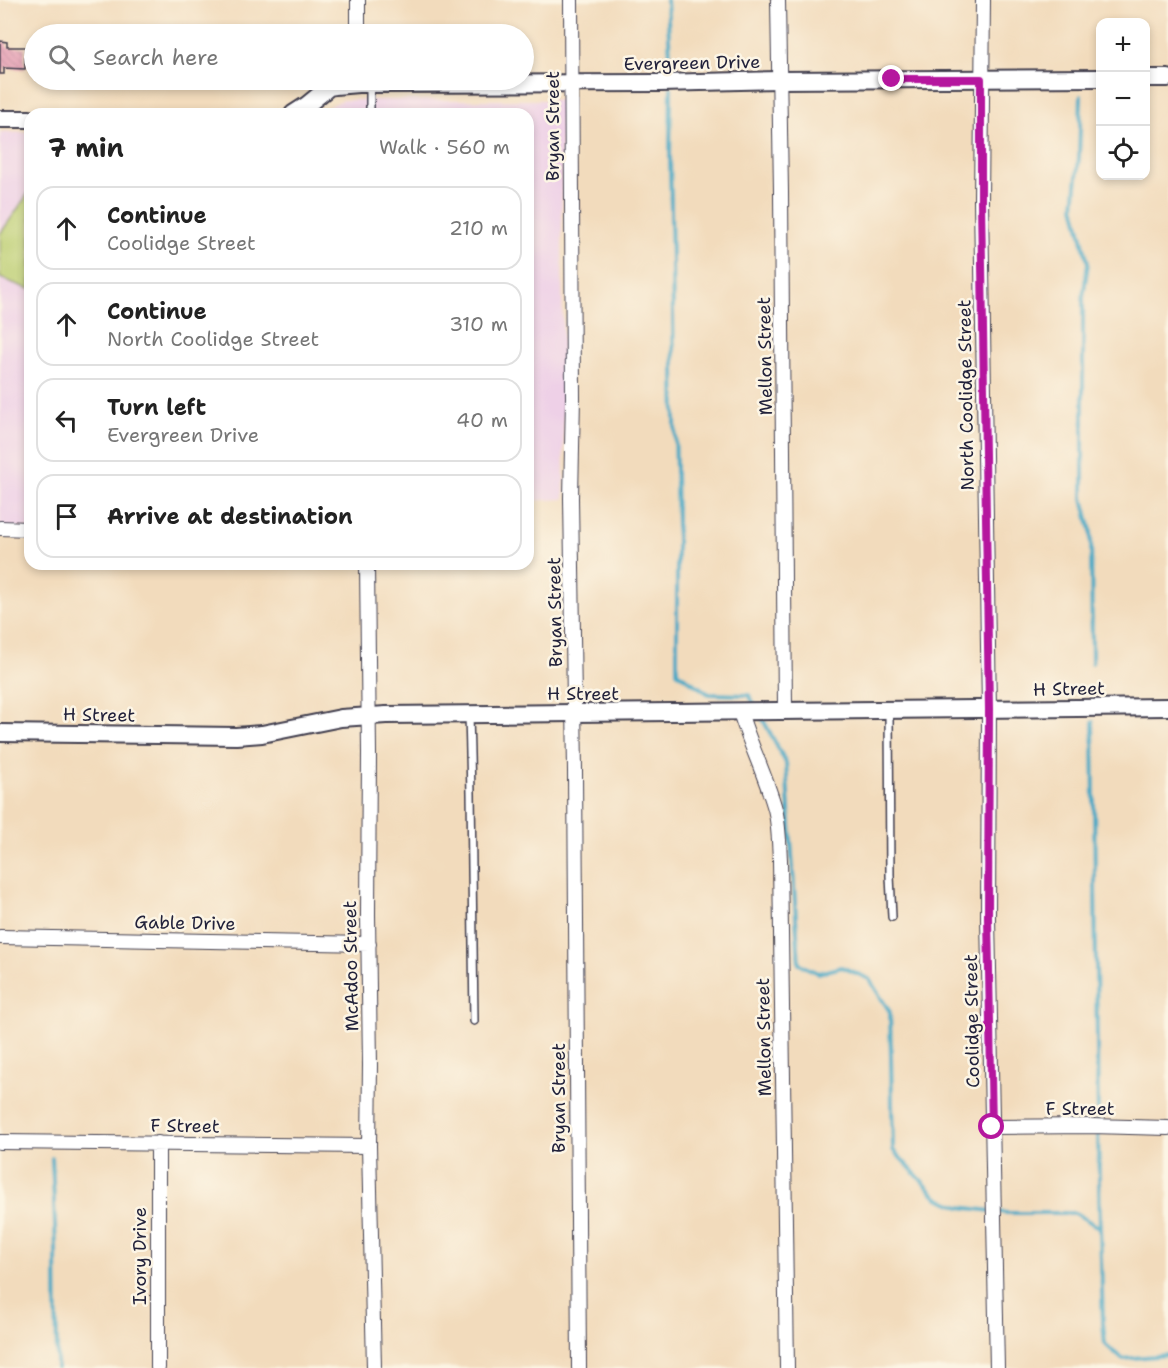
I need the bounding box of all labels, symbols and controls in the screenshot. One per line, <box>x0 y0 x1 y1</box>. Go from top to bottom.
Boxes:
map controls <box>1096 18 1150 180</box>
button: + <box>1096 18 1150 72</box>
search box <box>24 24 534 90</box>
icon: search <box>45 41 78 74</box>
text: Search here <box>93 43 219 72</box>
street label: Evergreen Drive <box>623 50 761 76</box>
route end <box>878 65 904 91</box>
street label: Bryan Street <box>541 71 565 181</box>
button: − <box>1096 72 1150 126</box>
button: locate <box>1096 126 1150 180</box>
text: 7 min <box>48 130 124 165</box>
text: Walk · 560 m <box>379 134 510 160</box>
text: Continue <box>107 201 207 230</box>
icon: ahead <box>50 212 83 245</box>
text: 210 m <box>449 215 508 241</box>
text: Coolidge Street <box>107 230 256 256</box>
street label: Mellon Street <box>752 296 778 416</box>
text: Continue <box>107 297 207 326</box>
street label: North Coolidge Street <box>952 299 980 491</box>
icon: ahead <box>50 308 83 341</box>
text: 310 m <box>449 311 508 337</box>
text: North Coolidge Street <box>107 326 319 352</box>
text: Turn left <box>107 393 206 422</box>
icon: left <box>50 404 83 437</box>
text: 40 m <box>456 407 508 433</box>
text: Evergreen Drive <box>107 422 259 448</box>
icon: arrive <box>50 500 83 533</box>
text: Arrive at destination <box>107 502 353 531</box>
street label: Bryan Street <box>542 557 568 667</box>
street label: H Street <box>1033 676 1105 702</box>
street label: H Street <box>547 682 619 706</box>
street label: H Street <box>63 702 135 728</box>
street label: McAdoo Street <box>338 900 364 1032</box>
street label: Gable Drive <box>134 910 236 936</box>
street label: Coolidge Street <box>959 954 985 1088</box>
street label: Mellon Street <box>751 977 777 1097</box>
street label: Bryan Street <box>547 1043 571 1153</box>
street label: F Street <box>1045 1097 1115 1121</box>
street label: F Street <box>150 1113 220 1139</box>
route start <box>978 1113 1004 1139</box>
street label: Ivory Drive <box>128 1207 152 1305</box>

